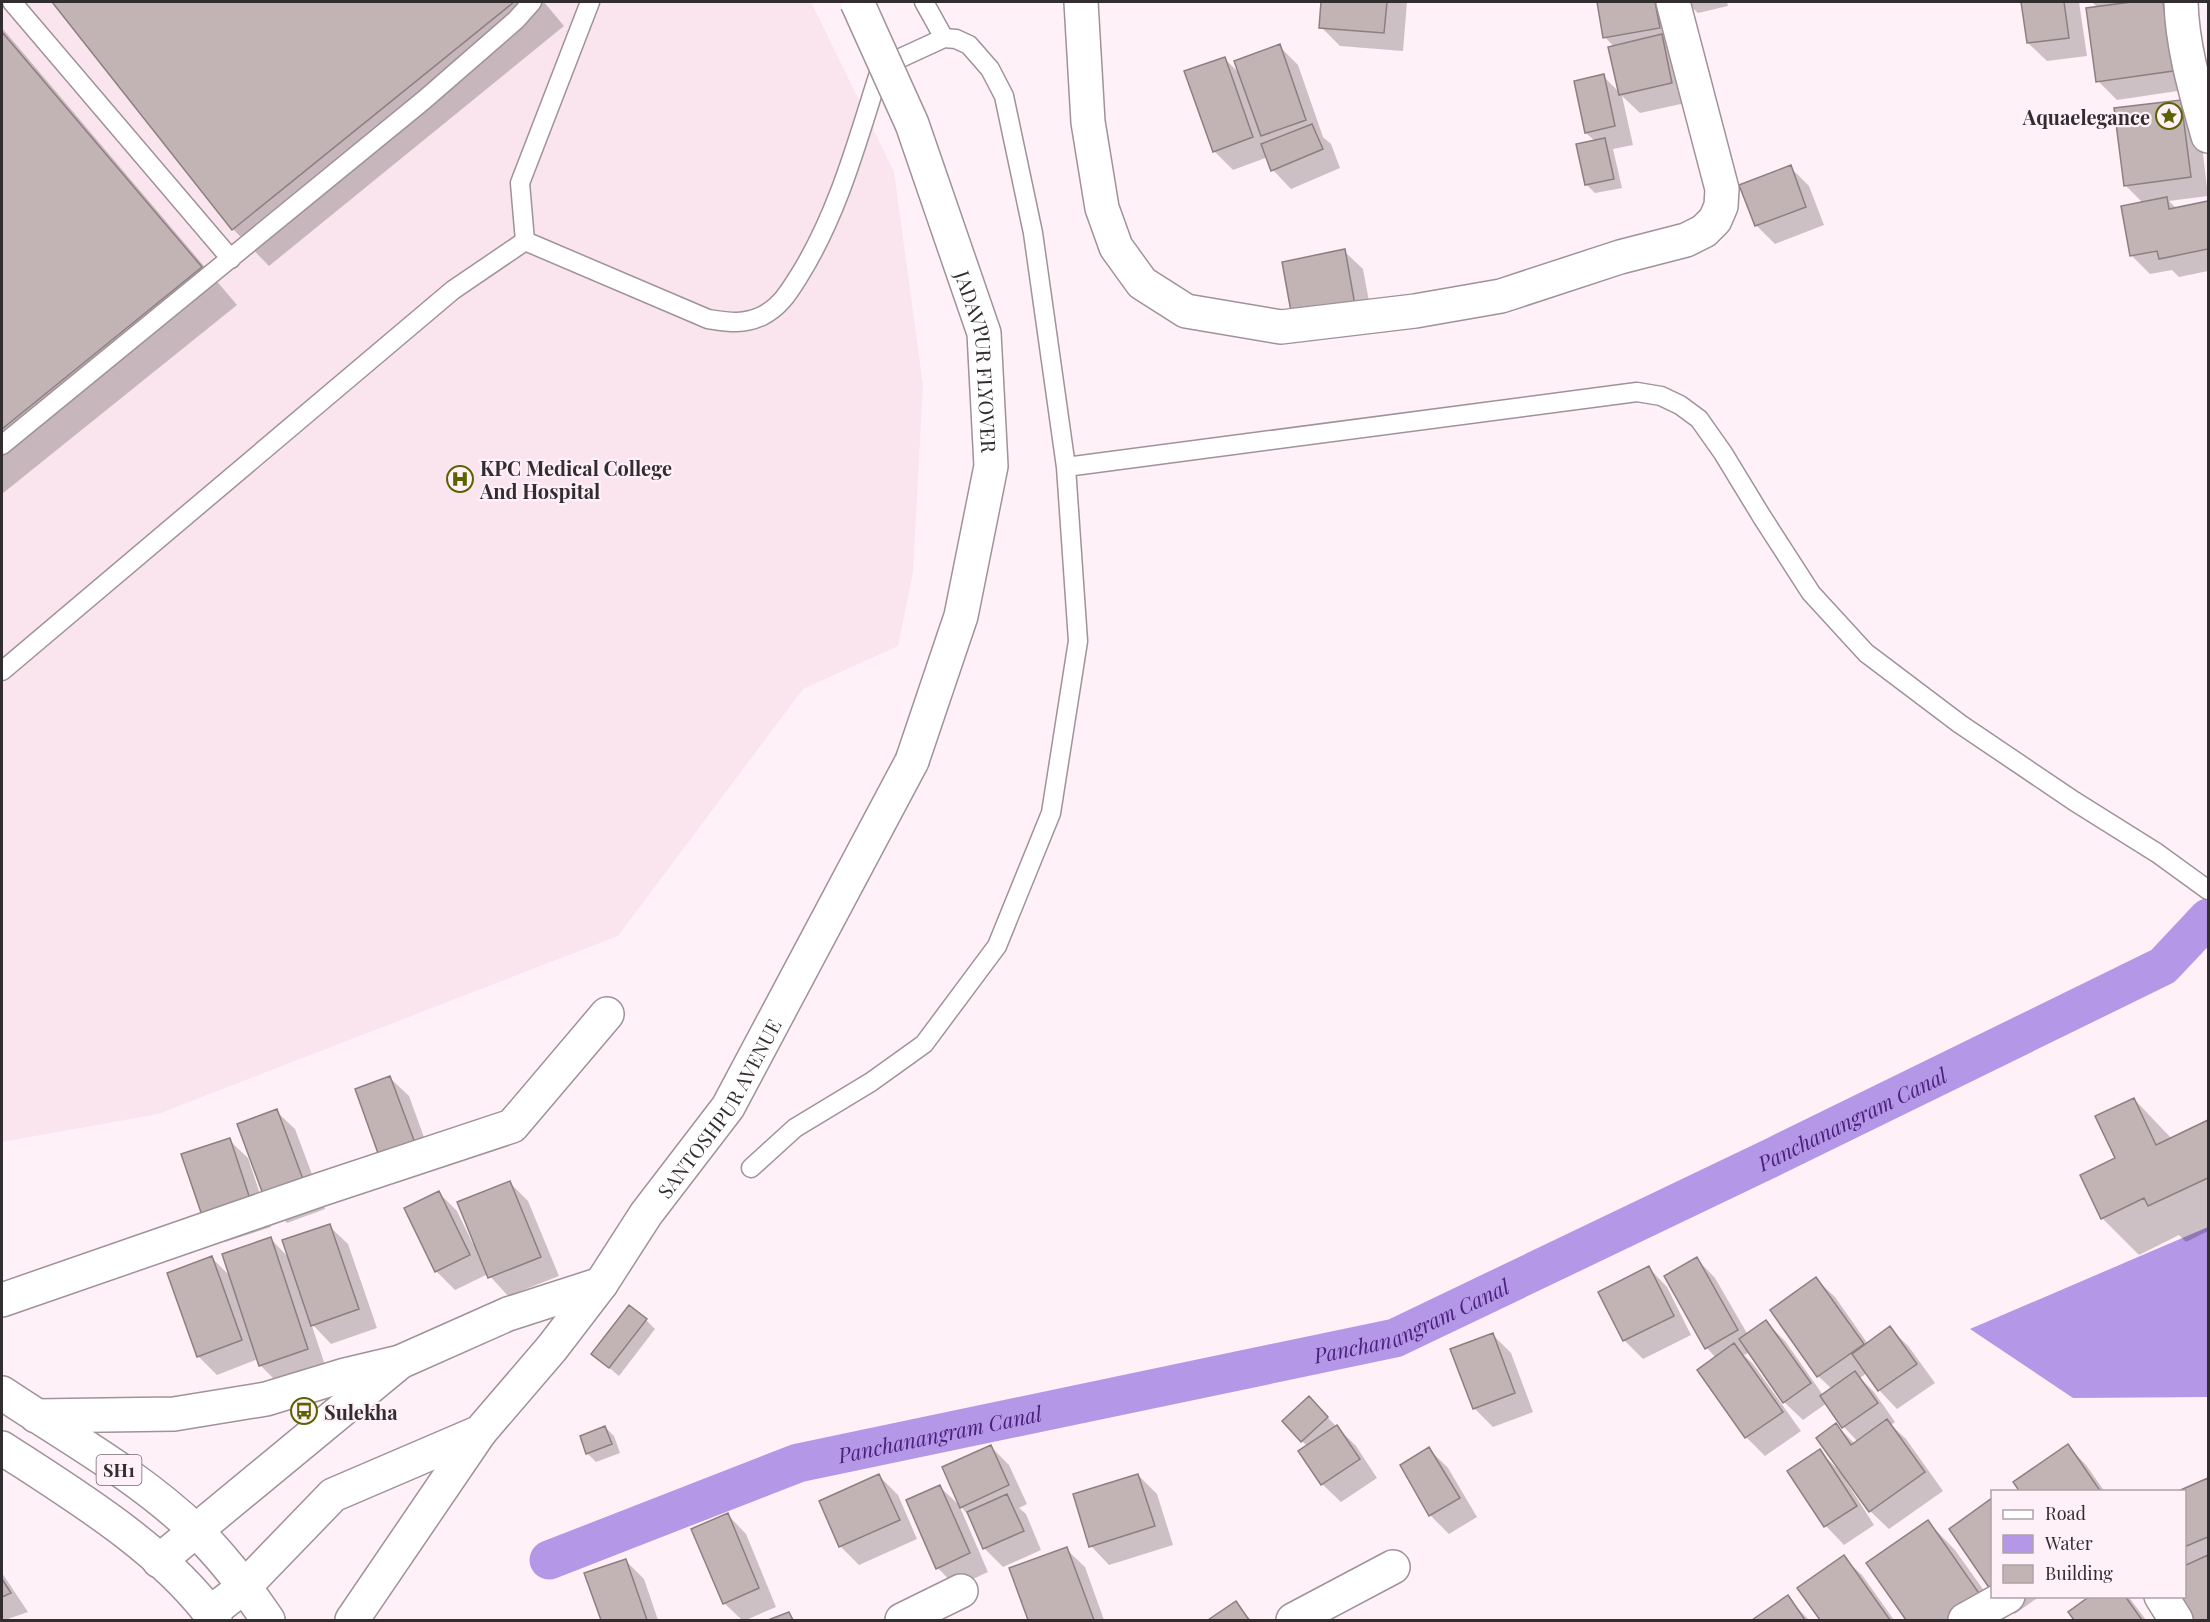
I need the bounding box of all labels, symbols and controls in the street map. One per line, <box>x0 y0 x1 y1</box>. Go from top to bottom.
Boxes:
place icon: Aquaelegance <box>2154 101 2184 131</box>
place label: Aquaelegance <box>2022 103 2150 130</box>
street label: JADAVPUR FLYOVER <box>950 266 1004 454</box>
place label: KPC Medical College And Hospital <box>479 454 672 504</box>
hospital icon: KPC Medical College And Hospital <box>445 464 475 494</box>
street label: SANTOSHPUR AVENUE <box>650 1014 786 1203</box>
water label: Panchanangram Canal <box>1752 1060 1952 1177</box>
water label: Panchanangram Canal <box>1310 1271 1514 1369</box>
bus stop icon: Sulekha <box>289 1396 319 1426</box>
place label: Sulekha <box>324 1398 398 1425</box>
water label: Panchanangram Canal <box>834 1398 1045 1468</box>
road number: SH1 <box>96 1455 142 1485</box>
legend <box>1991 1490 2186 1598</box>
text: Road <box>2045 1501 2086 1525</box>
text: Water <box>2044 1531 2093 1555</box>
text: Building <box>2045 1561 2113 1585</box>

